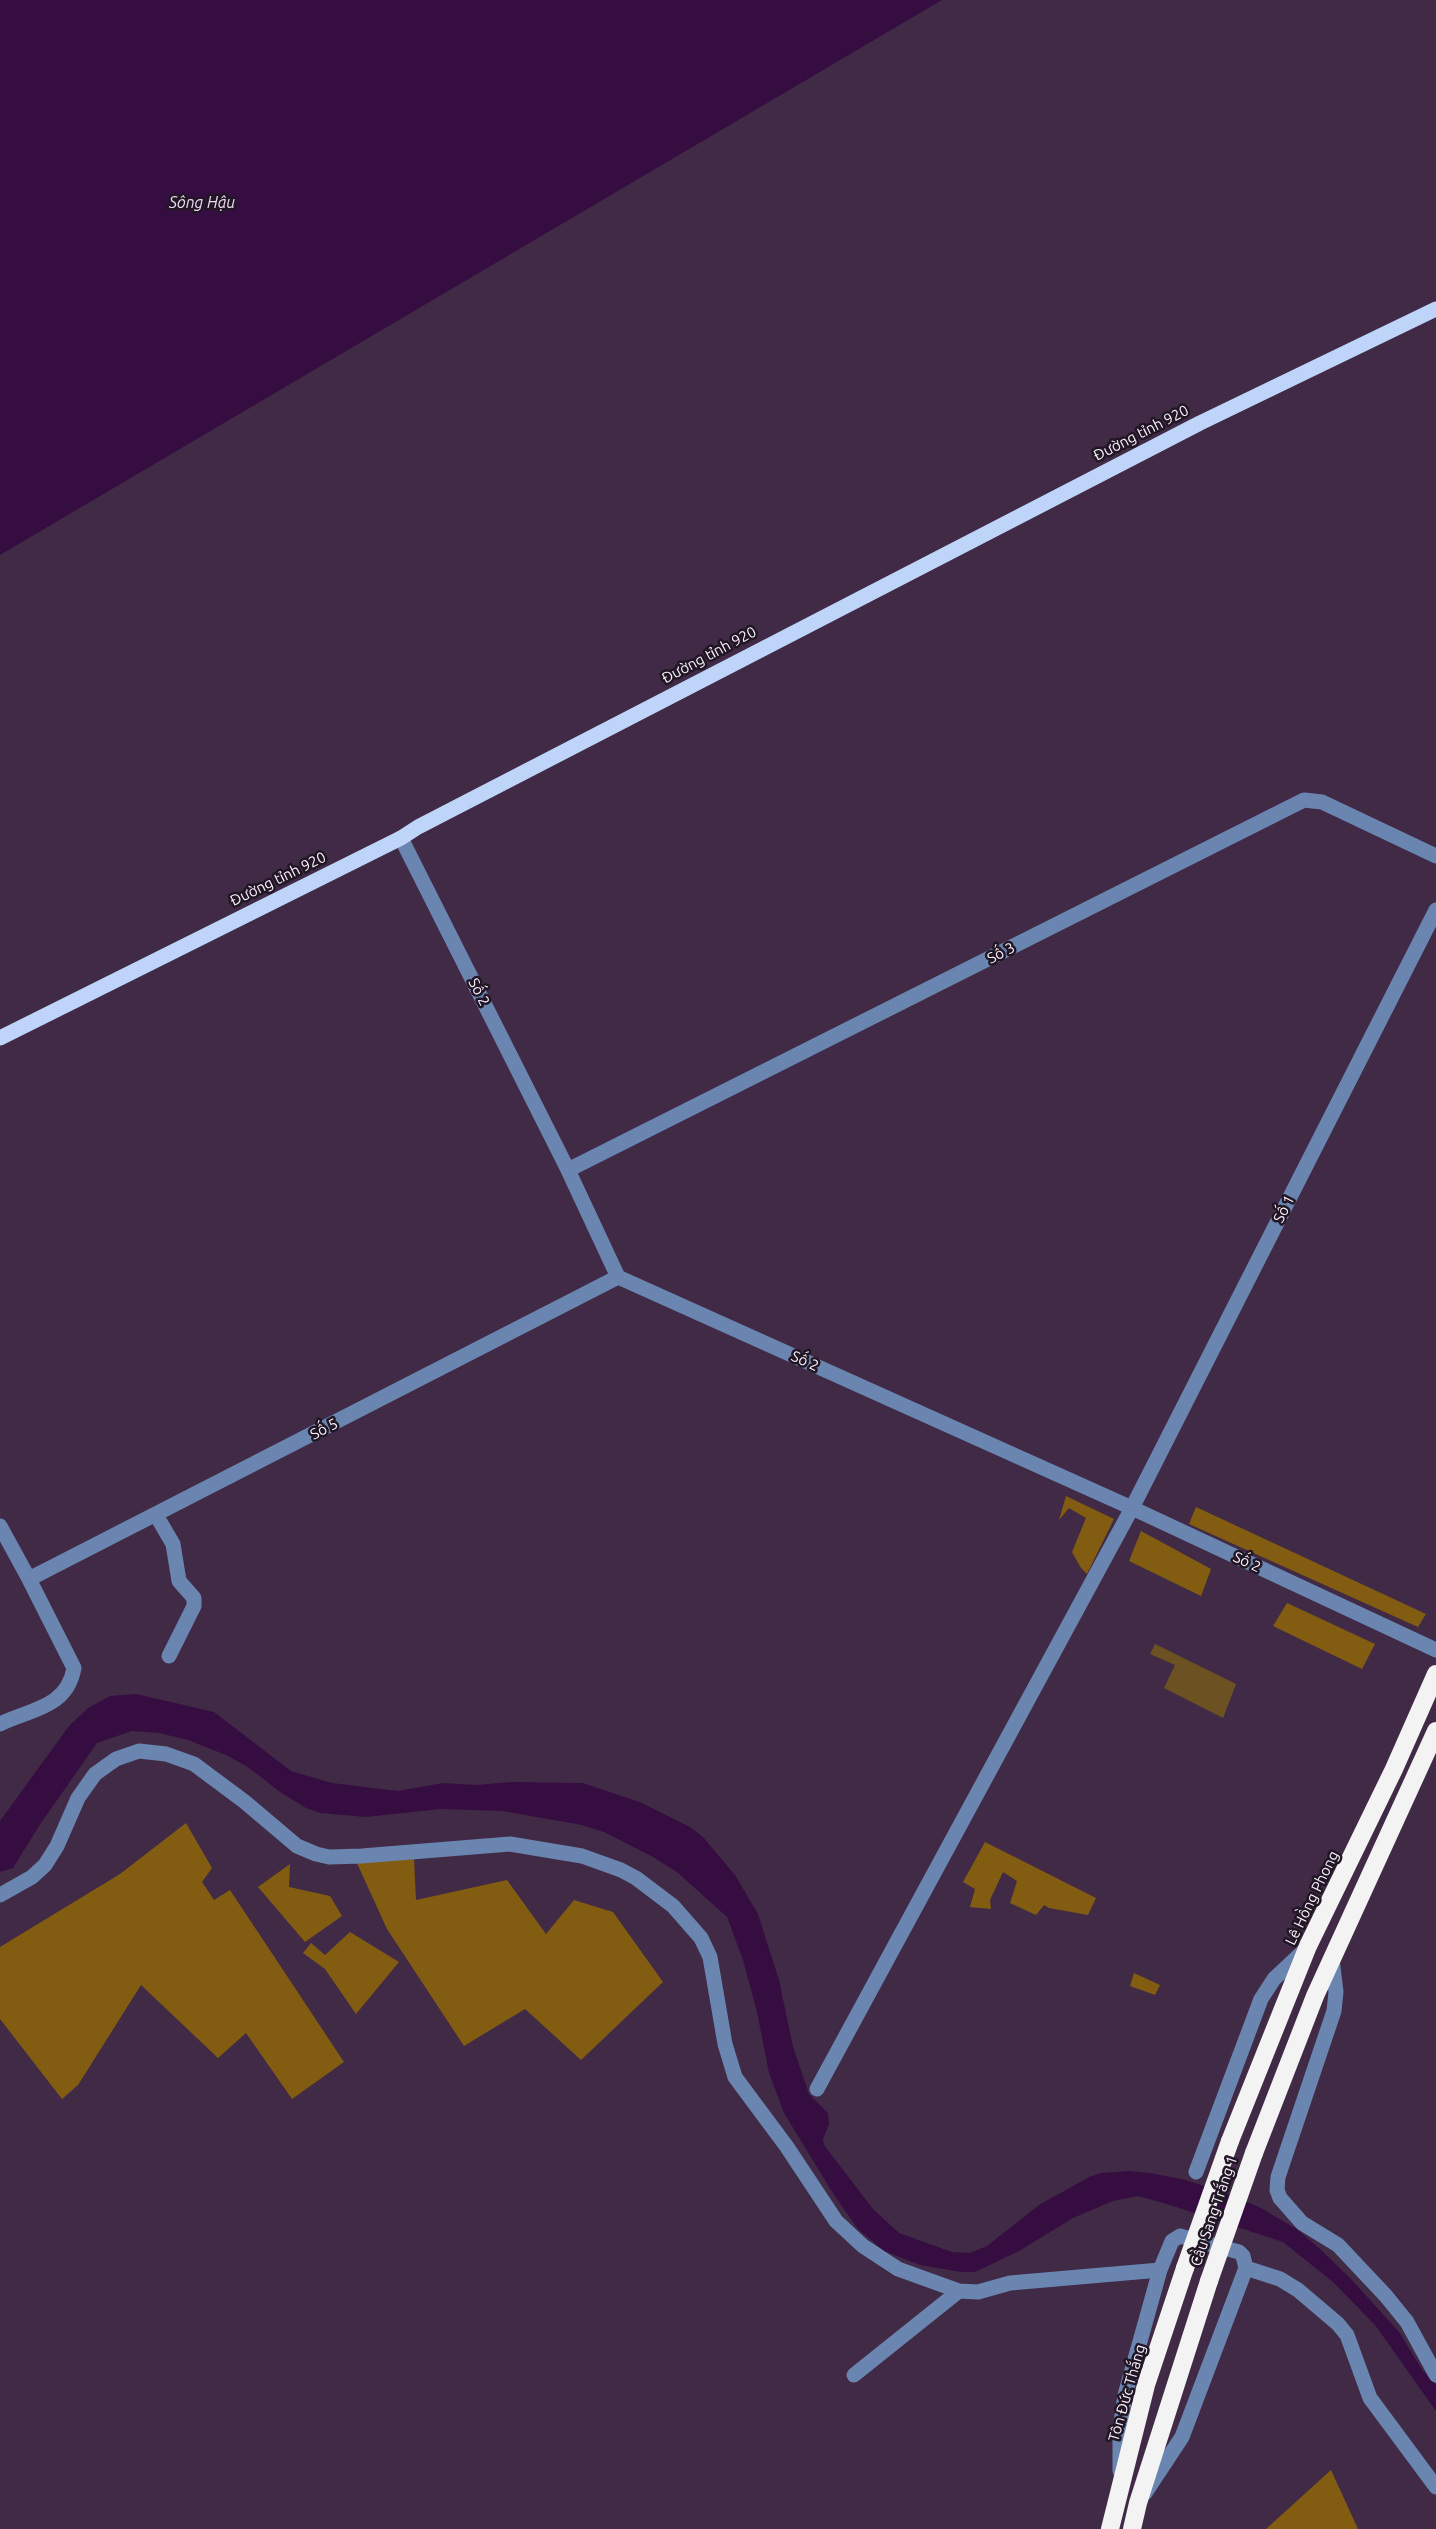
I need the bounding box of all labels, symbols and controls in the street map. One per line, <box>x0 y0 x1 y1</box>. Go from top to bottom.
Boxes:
water label: Sông Hậu <box>169 193 235 213</box>
street label: Đường tỉnh 920 <box>1090 401 1192 465</box>
street label: Đường tỉnh 920 <box>659 623 759 687</box>
street label: Đường tỉnh 920 <box>227 848 329 910</box>
street label: Số 3 <box>984 939 1018 967</box>
street label: Số 2 <box>465 975 493 1009</box>
street label: Số 1 <box>1270 1192 1298 1226</box>
street label: Số 2 <box>788 1347 822 1375</box>
street label: Số 5 <box>307 1415 341 1443</box>
street label: Số 2 <box>1230 1548 1264 1576</box>
street label: Lê Hồng Phong <box>1281 1848 1343 1948</box>
street label: Cầu Sang Trắng 1 <box>1187 2154 1241 2268</box>
street label: Tôn Đức Thắng <box>1105 2342 1149 2444</box>

